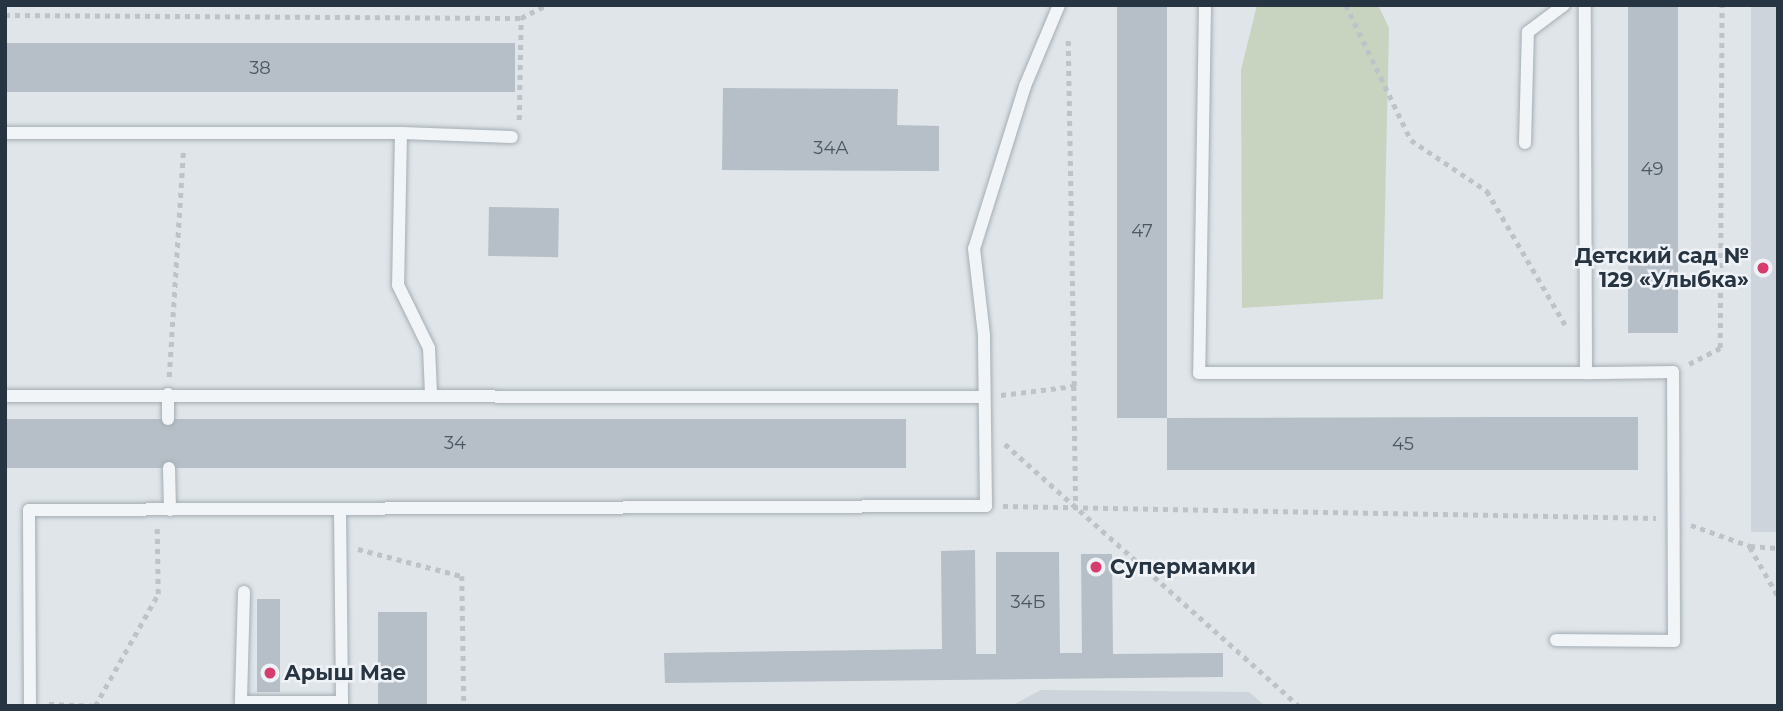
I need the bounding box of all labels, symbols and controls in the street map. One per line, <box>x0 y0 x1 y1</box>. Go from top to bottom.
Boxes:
house number: 38 <box>249 57 271 79</box>
house number: 34А <box>813 137 849 159</box>
house number: 49 <box>1641 158 1663 180</box>
house number: 47 <box>1131 220 1153 242</box>
place label: Детский сад № 129 «Улыбка» <box>1575 243 1749 293</box>
marker: Детский сад № 129 «Улыбка» <box>1755 260 1771 276</box>
house number: 34 <box>444 432 466 454</box>
house number: 45 <box>1392 433 1414 455</box>
place label: Супермамки <box>1110 554 1256 580</box>
marker: Супермамки <box>1088 559 1104 575</box>
house number: 34Б <box>1010 591 1046 613</box>
place label: Арыш Мае <box>284 660 406 686</box>
marker: Арыш Мае <box>262 665 278 681</box>

